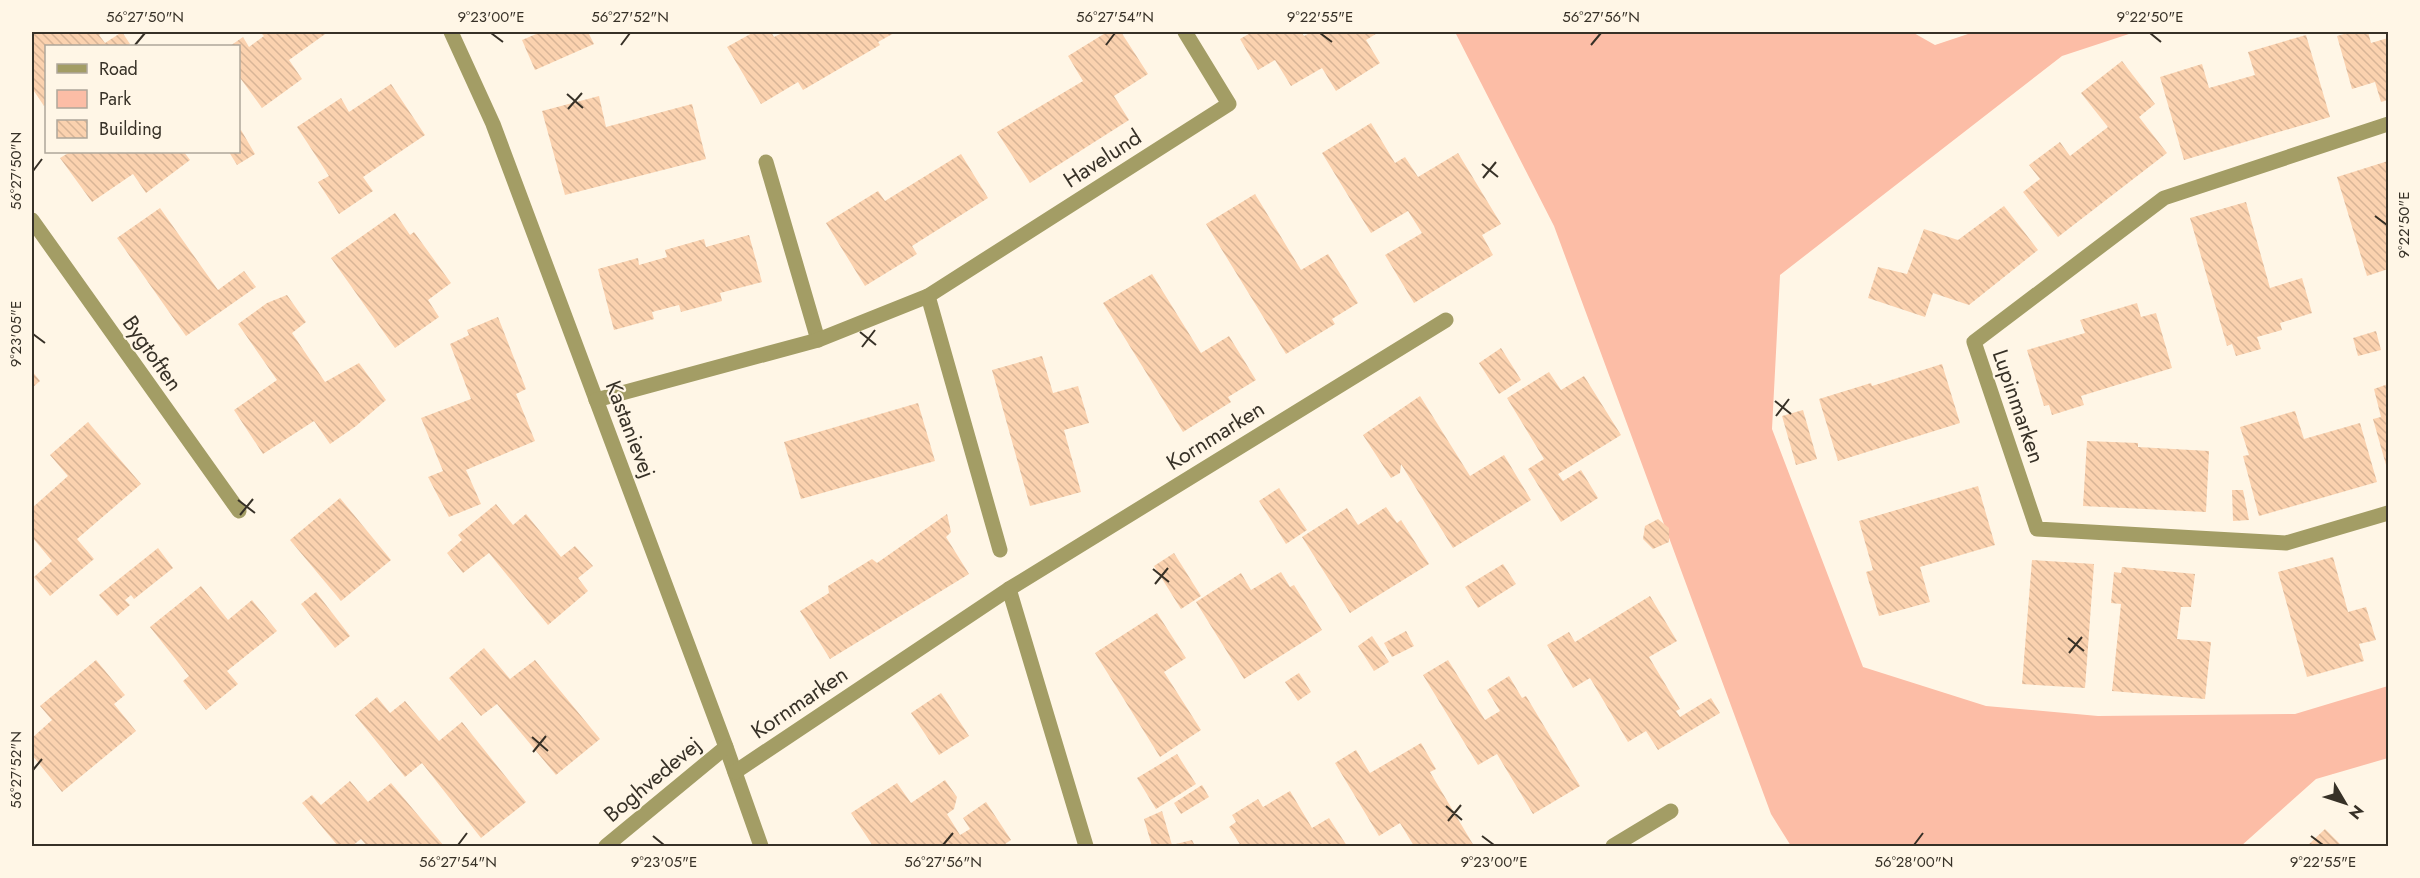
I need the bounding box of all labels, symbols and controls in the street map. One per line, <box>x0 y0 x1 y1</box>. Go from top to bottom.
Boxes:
text: 56°27'50"N <box>106 6 184 28</box>
text: 9°23'00"E <box>457 6 525 28</box>
text: 56°27'52"N <box>591 6 669 28</box>
text: 56°27'54"N <box>1076 6 1154 28</box>
text: 9°22'55"E <box>1287 6 1353 28</box>
text: 56°27'56"N <box>1562 6 1640 28</box>
text: 9°22'50"E <box>2117 6 2183 28</box>
legend <box>45 45 240 153</box>
text: Road <box>99 56 138 82</box>
text: Park <box>99 86 131 112</box>
text: Building <box>99 116 162 142</box>
street label: Havelund <box>1057 121 1147 195</box>
text: 56°27'50"N <box>5 132 27 210</box>
text: 9°22'50"E <box>2393 192 2415 258</box>
text: 9°23'05"E <box>5 301 27 367</box>
street label: Bygtoften <box>115 309 191 397</box>
street label: Lupinmarken <box>1985 345 2053 467</box>
street label: Kastanievej <box>598 376 664 482</box>
street label: Kornmarken <box>1160 392 1270 478</box>
street label: Kornmarken <box>744 658 854 746</box>
street label: Boghvedevej <box>596 729 708 829</box>
text: 56°27'52"N <box>5 731 27 809</box>
north arrow <box>2315 773 2375 833</box>
text: N <box>2343 800 2369 824</box>
text: 56°27'54"N <box>419 851 497 873</box>
text: 9°23'05"E <box>631 851 697 873</box>
text: 56°27'56"N <box>904 851 982 873</box>
text: 9°23'00"E <box>1460 851 1528 873</box>
text: 56°28'00"N <box>1875 851 1953 873</box>
text: 9°22'55"E <box>2290 851 2356 873</box>

